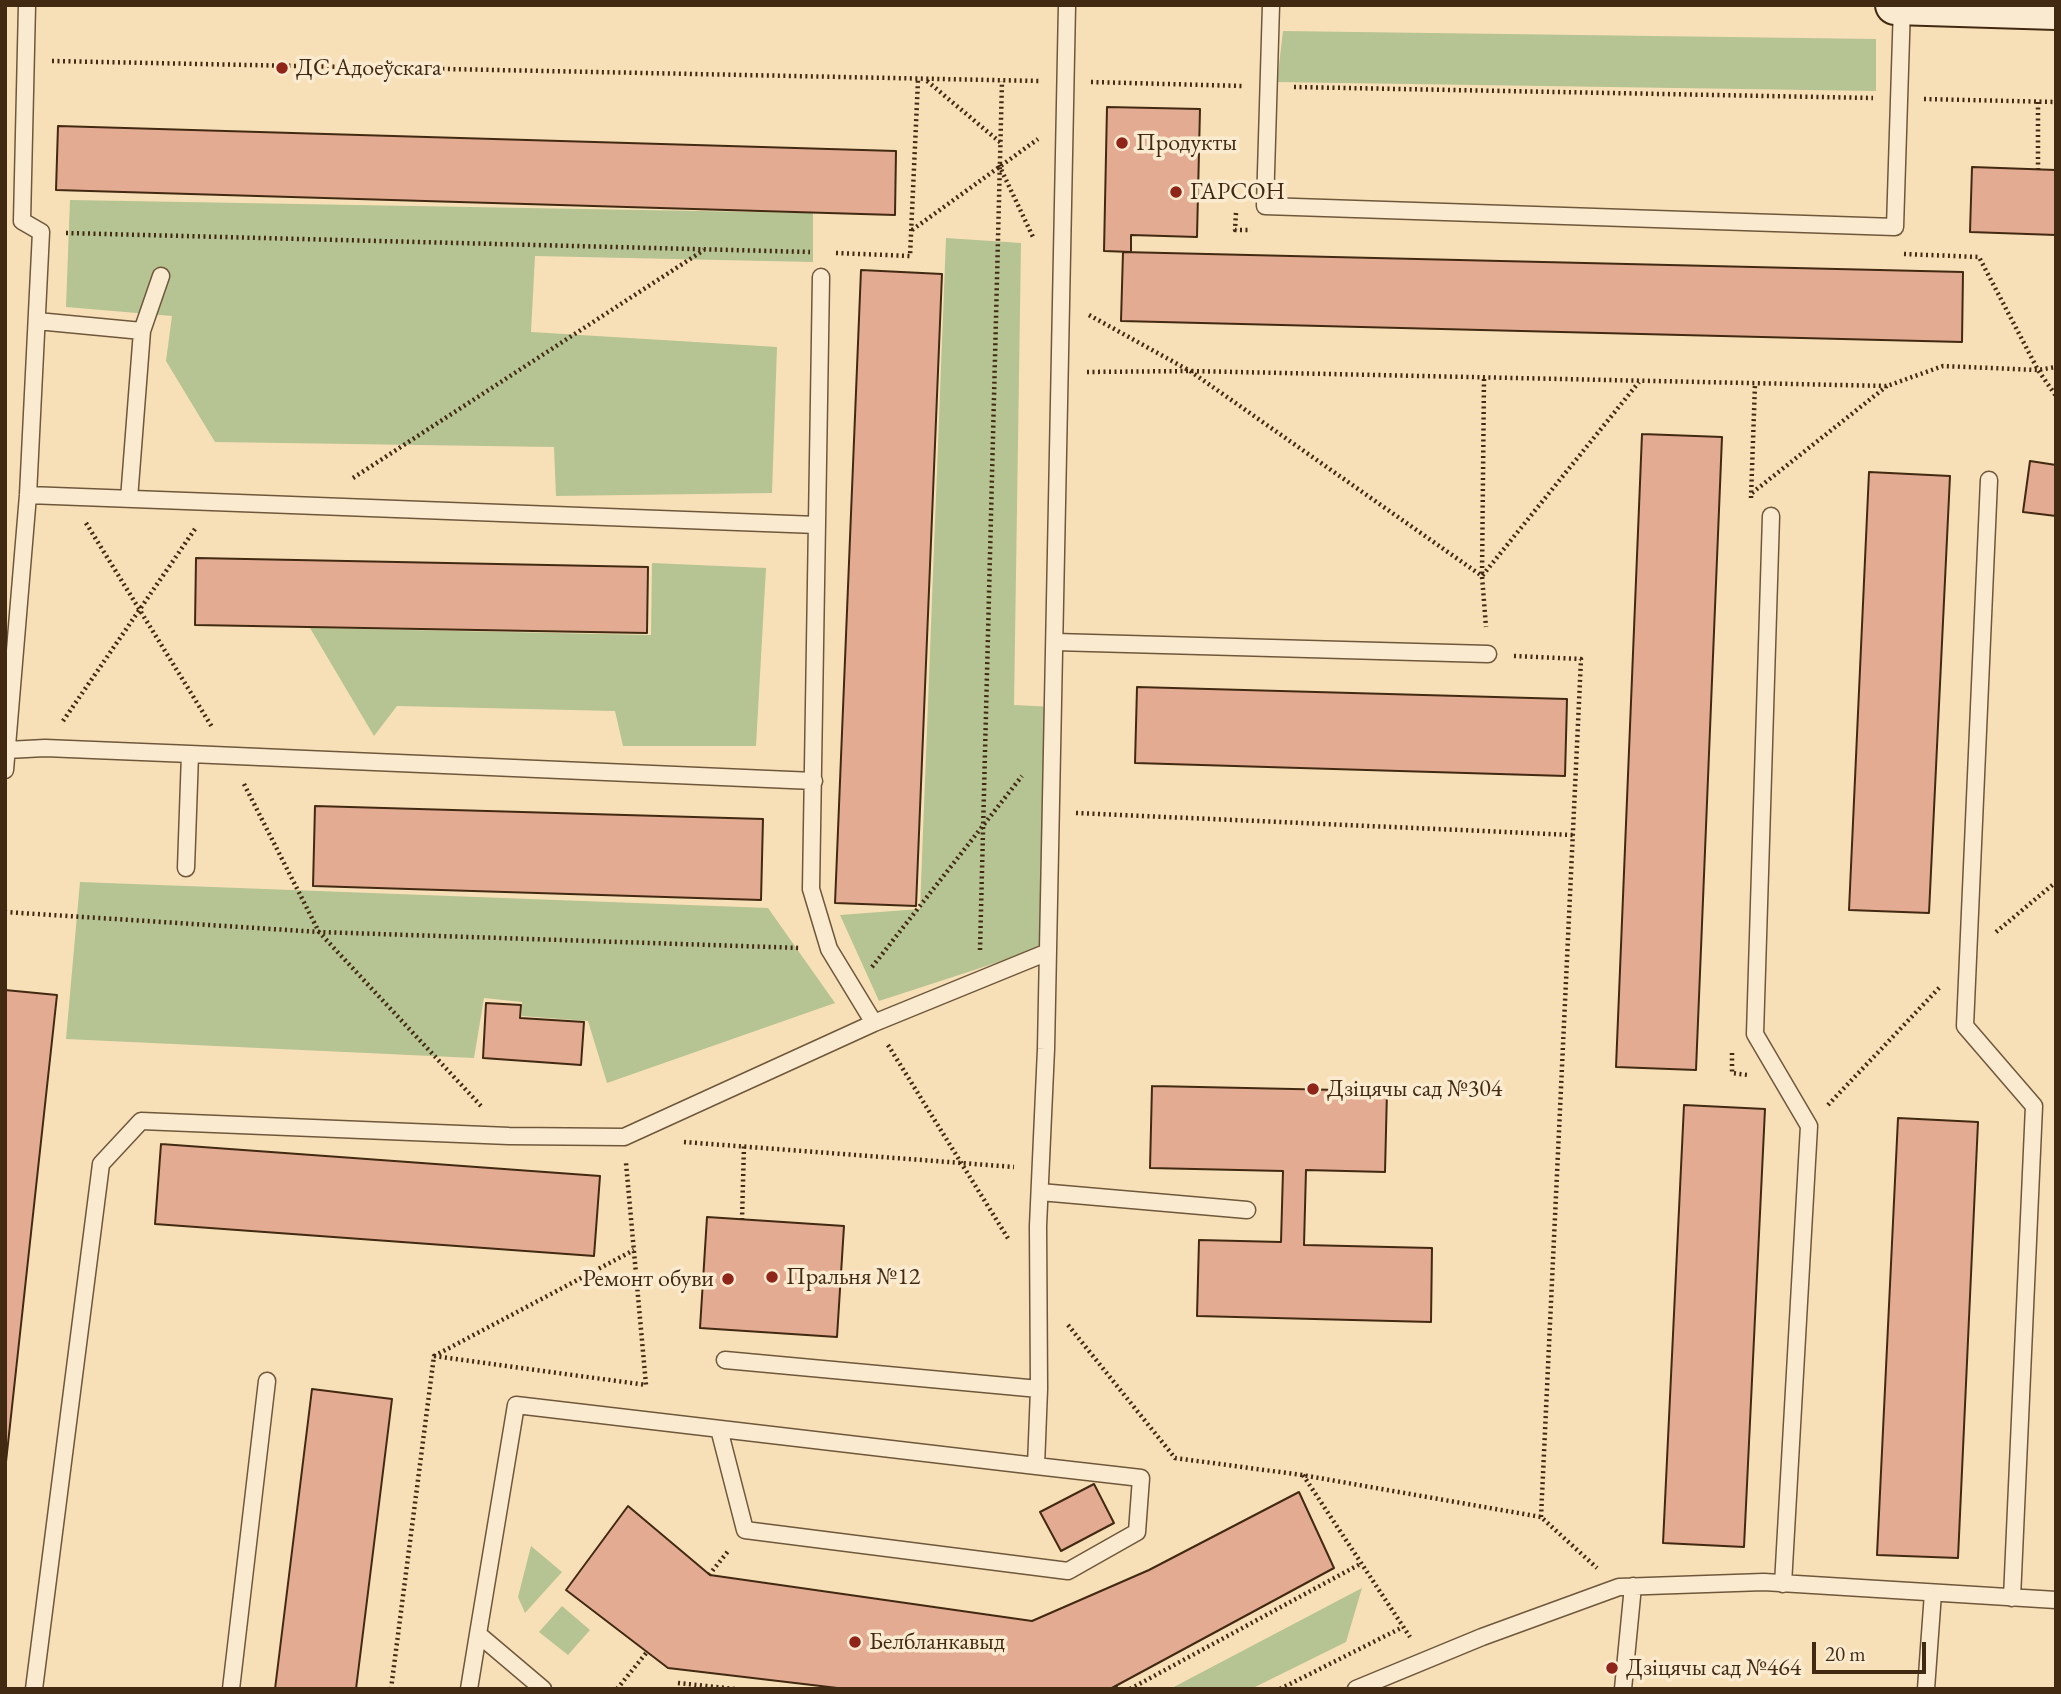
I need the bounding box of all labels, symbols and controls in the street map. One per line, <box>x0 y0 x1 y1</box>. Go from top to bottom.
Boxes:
place label: ДС Адоеўскага <box>296 54 442 82</box>
marker: ДС Адоеўскага <box>274 60 290 76</box>
place label: Продукты <box>1136 129 1237 157</box>
marker: Продукты <box>1114 135 1130 151</box>
place label: ГАРСОН <box>1190 178 1285 206</box>
marker: ГАРСОН <box>1168 184 1184 200</box>
place label: Дзіцячы сад №304 <box>1327 1075 1502 1103</box>
marker: Дзіцячы сад №304 <box>1305 1081 1321 1097</box>
place label: Пральня №12 <box>786 1263 920 1291</box>
place label: Ремонт обуви <box>583 1265 714 1293</box>
marker: Пральня №12 <box>764 1269 780 1285</box>
marker: Ремонт обуви <box>720 1271 736 1287</box>
place label: Белбланкавыд <box>869 1628 1005 1656</box>
scale bar <box>1816 1628 1930 1672</box>
marker: Белбланкавыд <box>847 1634 863 1650</box>
text: 20 m <box>1825 1640 1866 1667</box>
place label: Дзіцячы сад №464 <box>1626 1654 1801 1682</box>
marker: Дзіцячы сад №464 <box>1604 1660 1620 1676</box>

